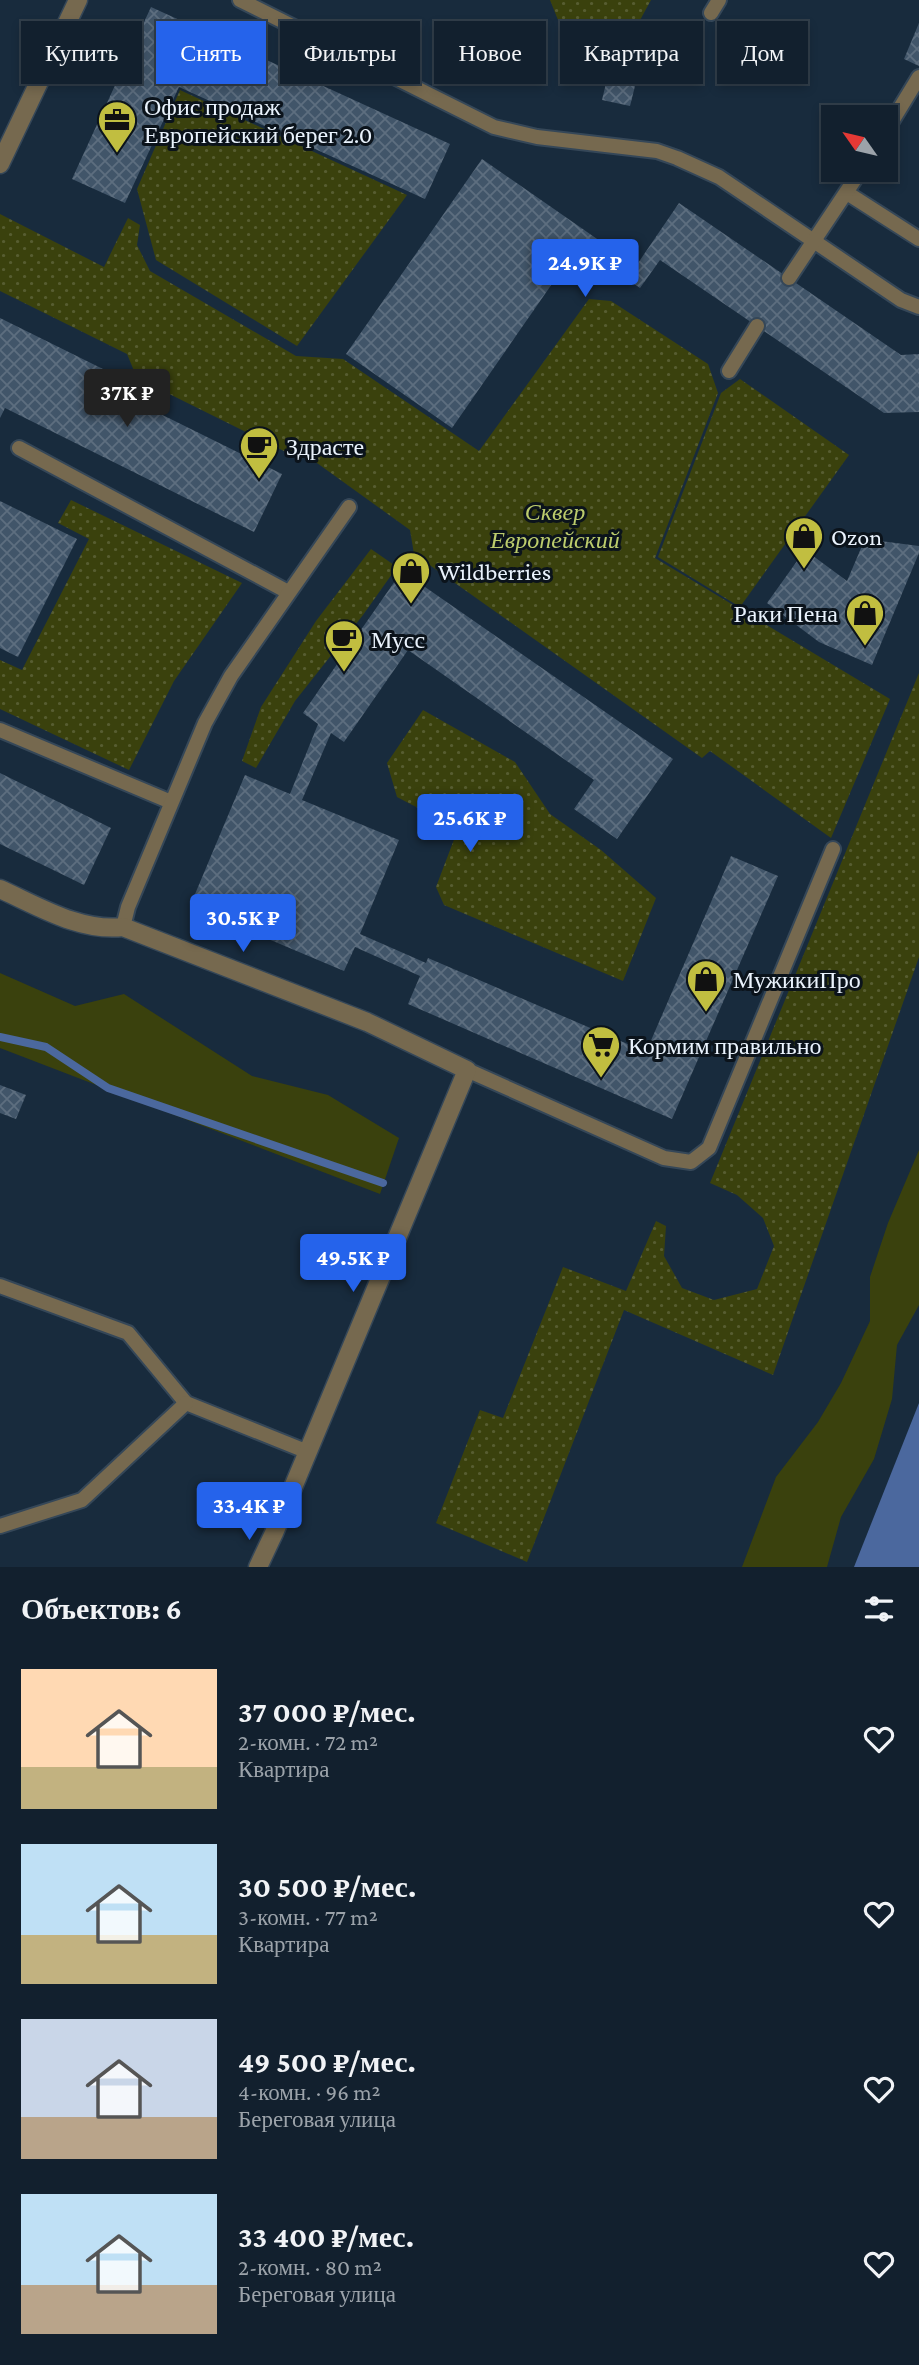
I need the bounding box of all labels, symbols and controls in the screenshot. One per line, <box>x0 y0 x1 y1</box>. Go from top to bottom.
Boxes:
chip: Купить <box>21 21 142 84</box>
chip: Снять <box>156 21 266 84</box>
chip: Фильтры <box>280 21 420 84</box>
chip: Новое <box>434 21 546 84</box>
chip: Квартира <box>560 21 703 84</box>
chip: Дом <box>717 21 808 84</box>
place label: Офис продаж Европейский берег 2.0 <box>144 93 372 148</box>
office icon: Офис продаж Европейский берег 2.0 <box>96 99 138 154</box>
north arrow <box>821 105 898 182</box>
map controls <box>821 105 898 182</box>
pin: 24.9K ₽ <box>520 240 650 299</box>
text: 24.9K ₽ <box>548 249 622 275</box>
pin: 37K ₽ <box>78 370 176 429</box>
text: 37K ₽ <box>100 379 154 405</box>
cafe icon: Здрасте <box>238 425 280 480</box>
place label: Здрасте <box>286 433 364 460</box>
park label: Сквер Европейский <box>489 498 620 553</box>
shop icon: Ozon <box>783 515 825 570</box>
place label: Ozon <box>831 523 882 550</box>
shop icon: Wildberries <box>390 550 432 605</box>
place label: Wildberries <box>438 558 551 585</box>
shop icon: Раки Пена <box>844 592 886 647</box>
place label: Раки Пена <box>734 600 838 627</box>
cafe icon: Мусс <box>323 618 365 673</box>
place label: Мусс <box>371 626 425 653</box>
pin: 25.6K ₽ <box>405 794 535 854</box>
text: 25.6K ₽ <box>433 804 507 830</box>
pin: 30.5K ₽ <box>178 894 308 954</box>
text: 30.5K ₽ <box>206 904 280 930</box>
shop icon: МужикиПро <box>685 958 727 1013</box>
place label: МужикиПро <box>733 966 861 993</box>
supermarket icon: Кормим правильно <box>580 1024 622 1079</box>
place label: Кормим правильно <box>628 1032 822 1059</box>
pin: 49.5K ₽ <box>288 1234 418 1294</box>
text: 49.5K ₽ <box>316 1244 390 1270</box>
pin: 33.4K ₽ <box>184 1482 314 1542</box>
text: 33.4K ₽ <box>213 1492 285 1518</box>
icon: filters <box>860 1590 898 1628</box>
text: Объектов: 6 <box>21 1592 182 1625</box>
text: 37 000 ₽/мес. <box>238 1695 416 1728</box>
icon: home <box>77 1697 161 1781</box>
icon: heart <box>860 1720 898 1758</box>
text: 2-комн. · 72 m² <box>238 1729 378 1755</box>
text: Квартира <box>238 1756 329 1782</box>
text: 30 500 ₽/мес. <box>238 1870 416 1903</box>
icon: home <box>77 1872 161 1956</box>
icon: heart <box>860 1895 898 1933</box>
text: 3-комн. · 77 m² <box>238 1904 378 1930</box>
text: Квартира <box>238 1931 329 1957</box>
text: 49 500 ₽/мес. <box>238 2045 416 2078</box>
icon: home <box>77 2047 161 2131</box>
icon: heart <box>860 2070 898 2108</box>
text: 4-комн. · 96 m² <box>238 2079 381 2105</box>
text: Береговая улица <box>238 2106 396 2132</box>
text: 33 400 ₽/мес. <box>238 2220 414 2253</box>
icon: home <box>77 2222 161 2306</box>
icon: heart <box>860 2245 898 2283</box>
text: 2-комн. · 80 m² <box>238 2254 382 2280</box>
text: Береговая улица <box>238 2281 396 2307</box>

